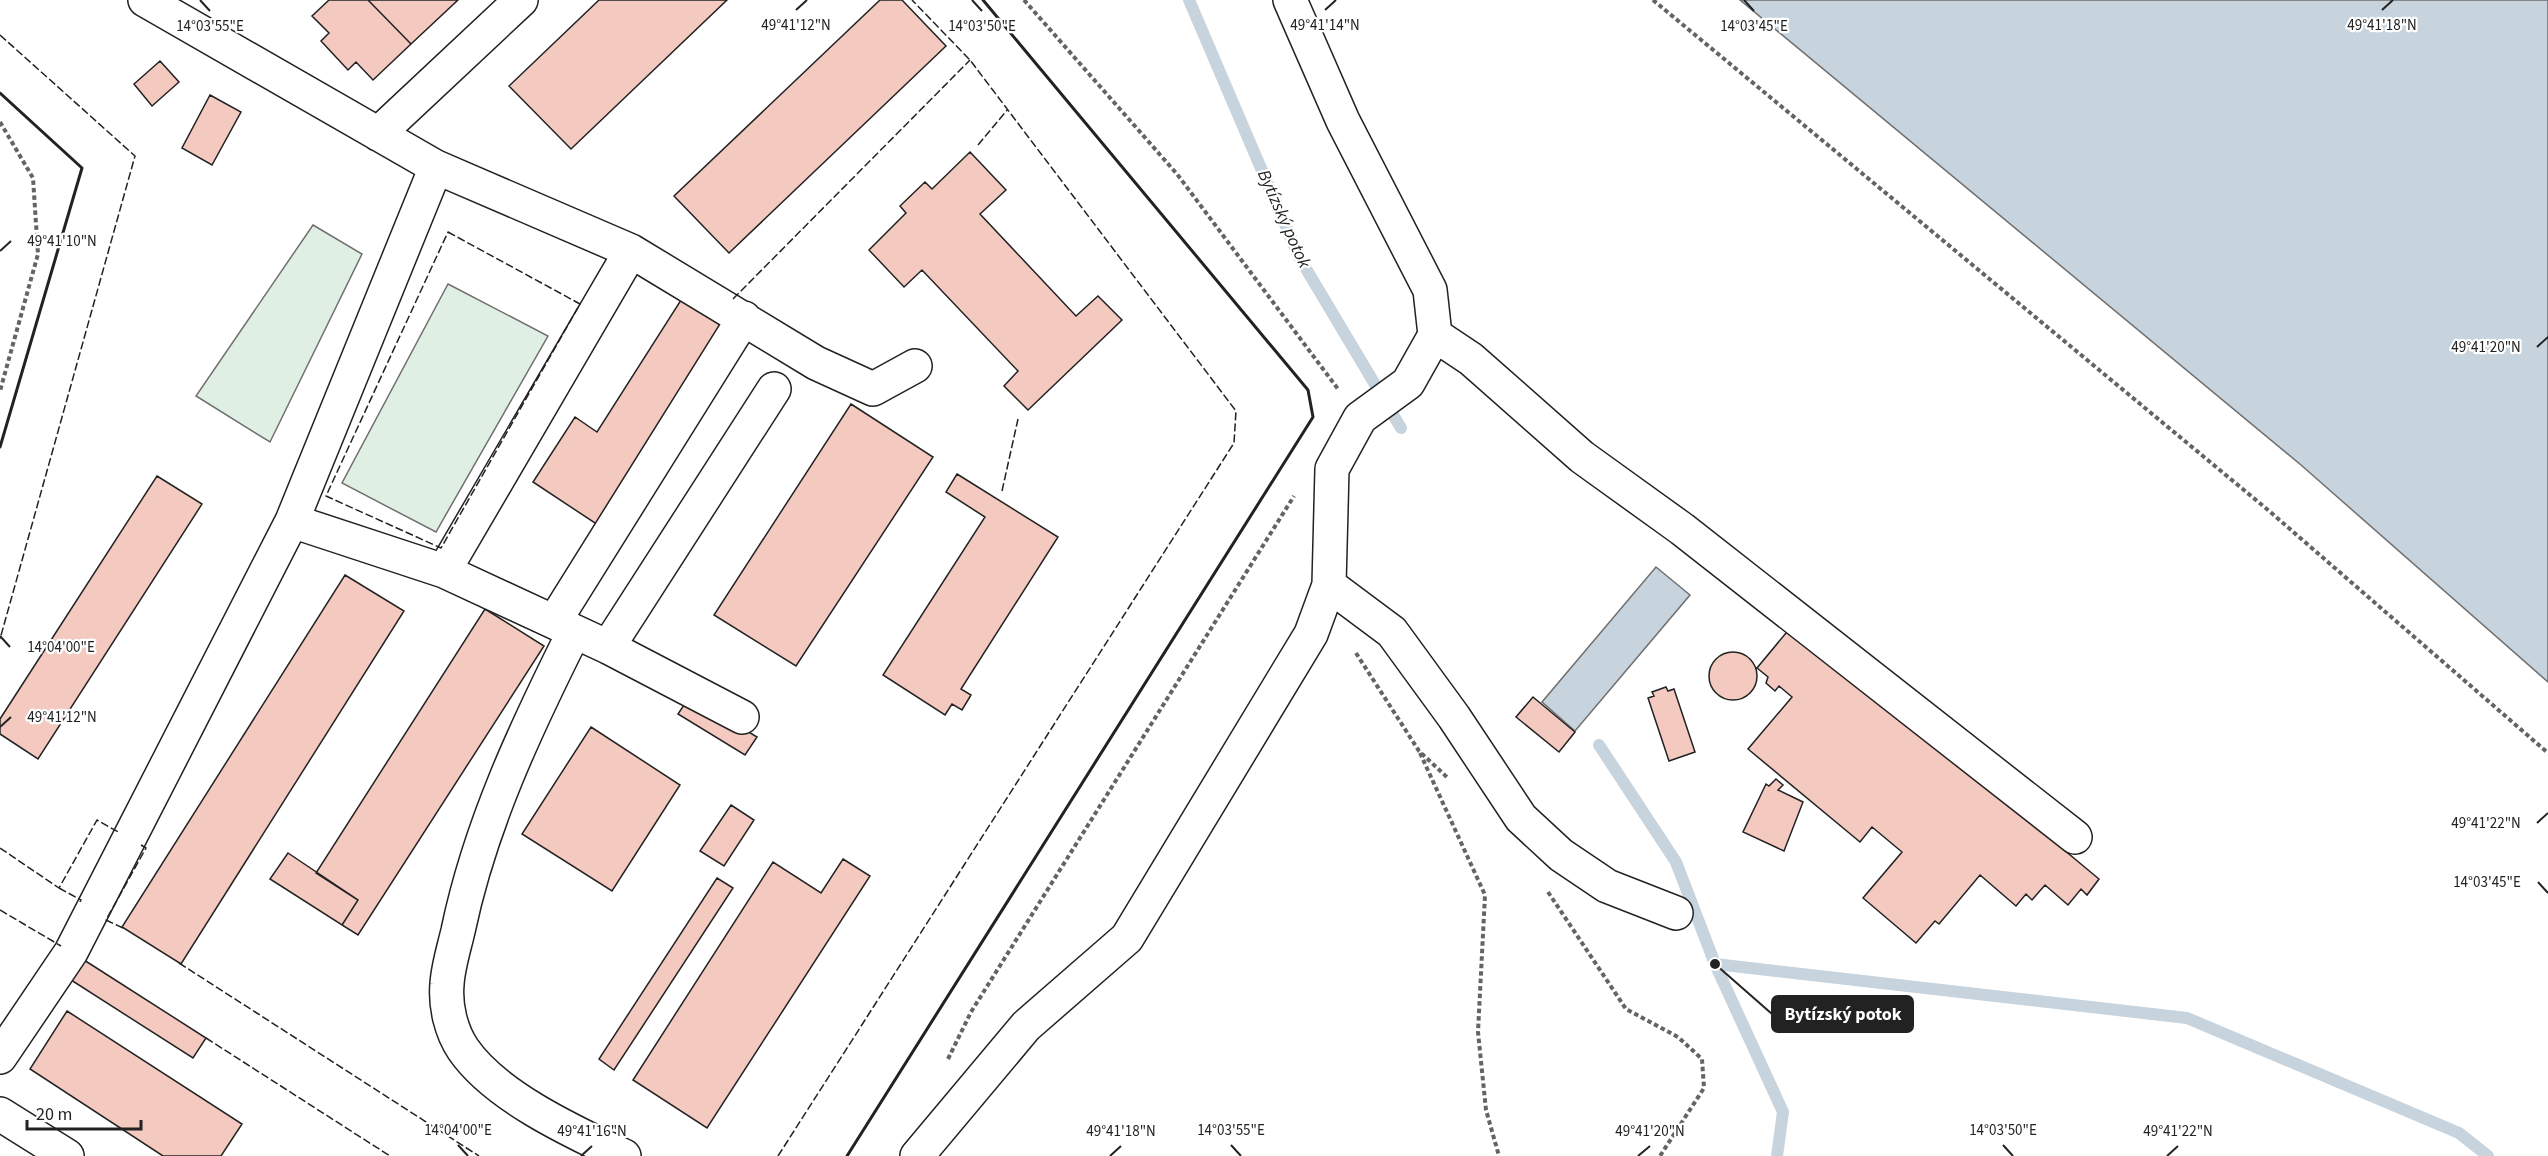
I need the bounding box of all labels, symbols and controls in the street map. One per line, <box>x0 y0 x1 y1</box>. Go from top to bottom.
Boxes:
text: 49°41'12"N <box>761 15 831 36</box>
text: 49°41'14"N <box>1290 15 1360 36</box>
text: 49°41'18"N <box>2347 15 2417 36</box>
text: 14°03'55"E <box>176 16 244 37</box>
text: 14°03'50"E <box>948 16 1016 37</box>
text: 14°03'45"E <box>1720 16 1788 37</box>
water label: Bytízský potok <box>1251 166 1317 273</box>
text: 49°41'10"N <box>27 231 97 252</box>
text: 49°41'20"N <box>2451 337 2521 358</box>
text: 14°04'00"E <box>27 637 95 658</box>
text: 49°41'12"N <box>27 707 97 728</box>
text: 49°41'22"N <box>2451 813 2521 834</box>
text: 14°03'45"E <box>2453 872 2521 893</box>
callout: Bytízský potok <box>1772 996 1913 1032</box>
text: Bytízský potok <box>1784 1002 1902 1027</box>
scale bar <box>27 1093 141 1131</box>
text: 20 m <box>36 1102 72 1127</box>
text: 14°04'00"E <box>424 1120 492 1141</box>
text: 14°03'55"E <box>1197 1120 1265 1141</box>
text: 14°03'50"E <box>1969 1120 2037 1141</box>
text: 49°41'16"N <box>557 1121 627 1142</box>
text: 49°41'18"N <box>1086 1121 1156 1142</box>
text: 49°41'20"N <box>1615 1121 1685 1142</box>
text: 49°41'22"N <box>2143 1121 2213 1142</box>

